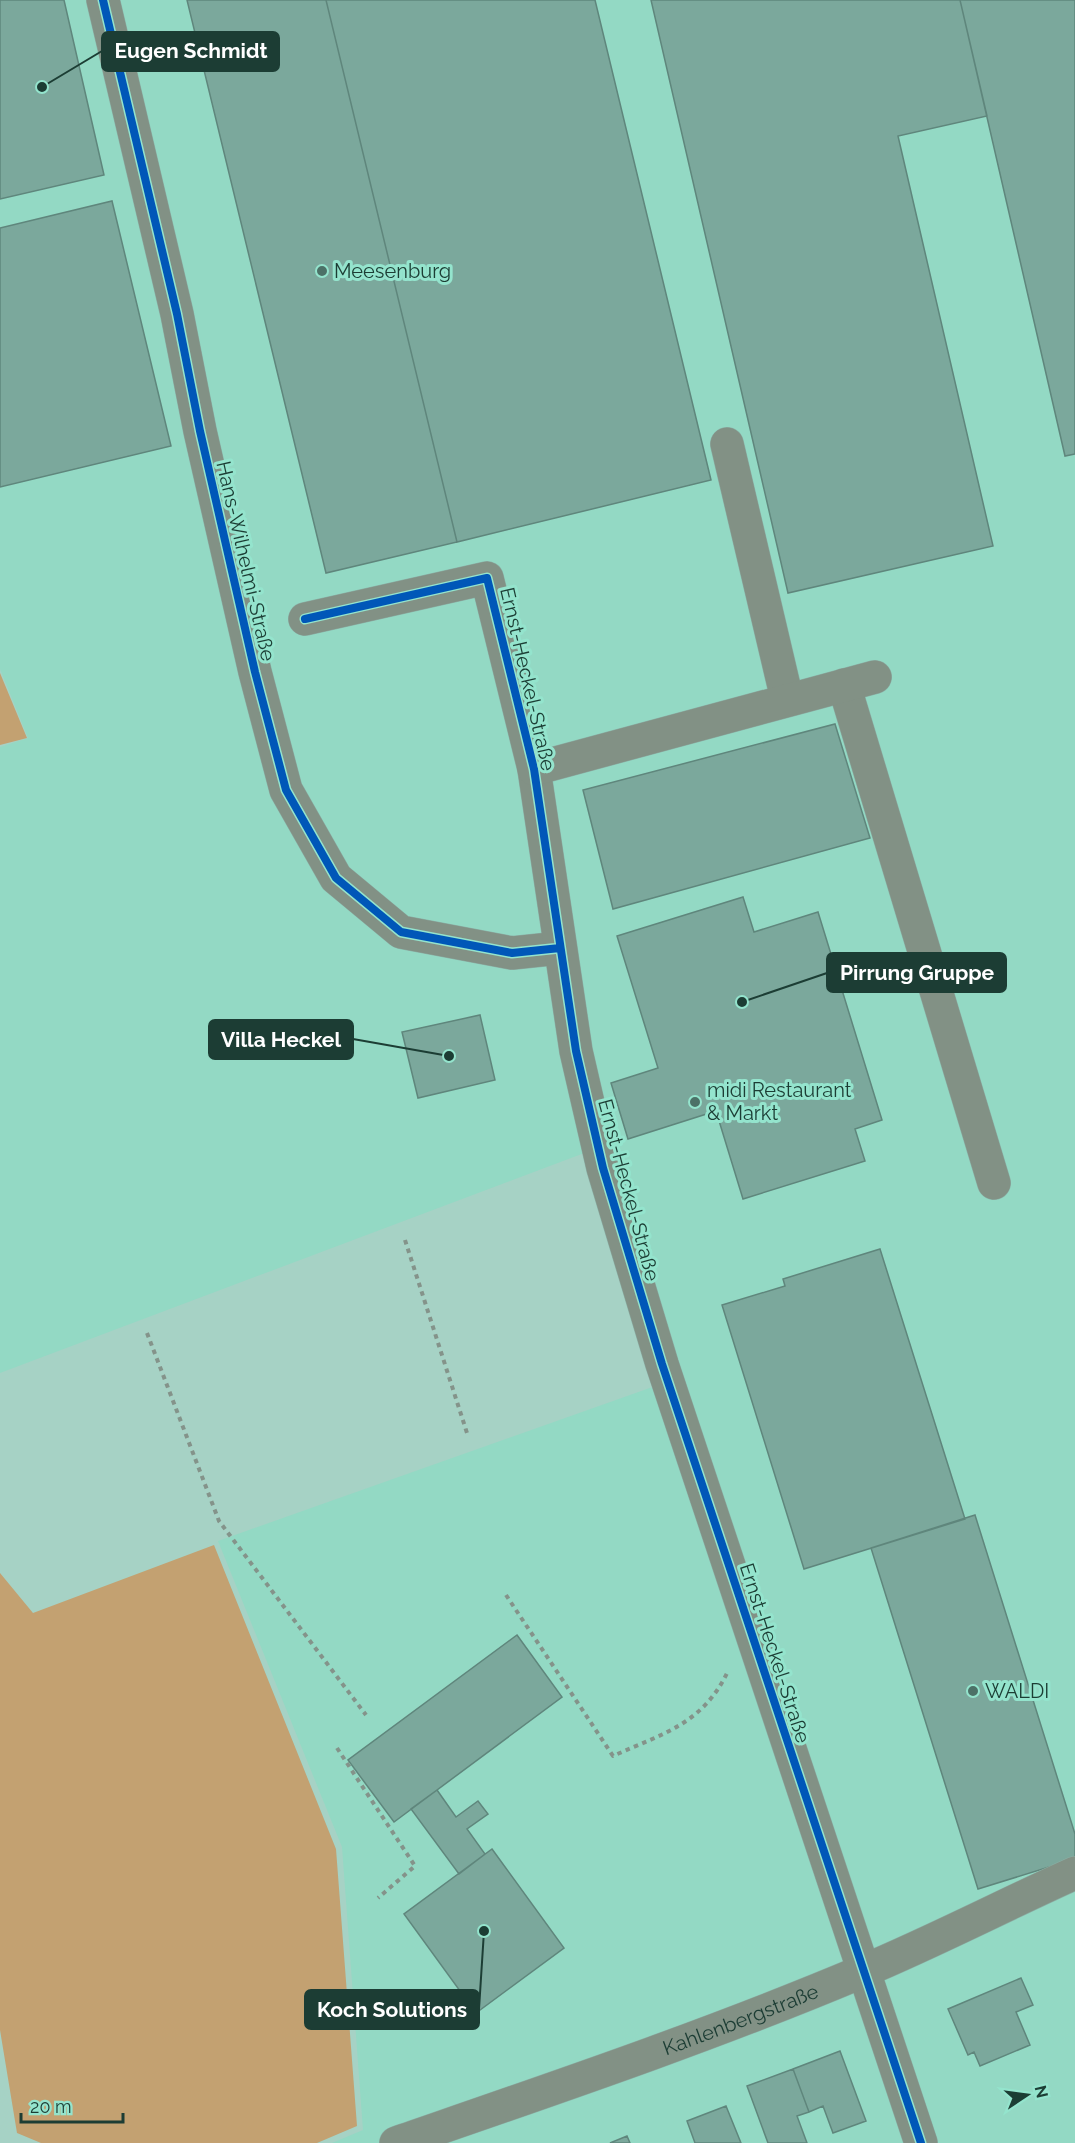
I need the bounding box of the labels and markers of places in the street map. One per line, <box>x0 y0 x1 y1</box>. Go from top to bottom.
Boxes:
callout: Eugen Schmidt <box>102 32 279 71</box>
place label: Meesenburg <box>334 259 451 283</box>
marker: Meesenburg <box>315 264 329 278</box>
callout: Pirrung Gruppe <box>827 953 1006 992</box>
callout: Villa Heckel <box>209 1020 353 1059</box>
place label: midi Restaurant & Markt <box>707 1078 852 1125</box>
marker: midi Restaurant & Markt <box>688 1095 702 1109</box>
place label: WALDI <box>985 1679 1049 1703</box>
marker: WALDI <box>966 1684 980 1698</box>
callout: Koch Solutions <box>305 1990 479 2029</box>

